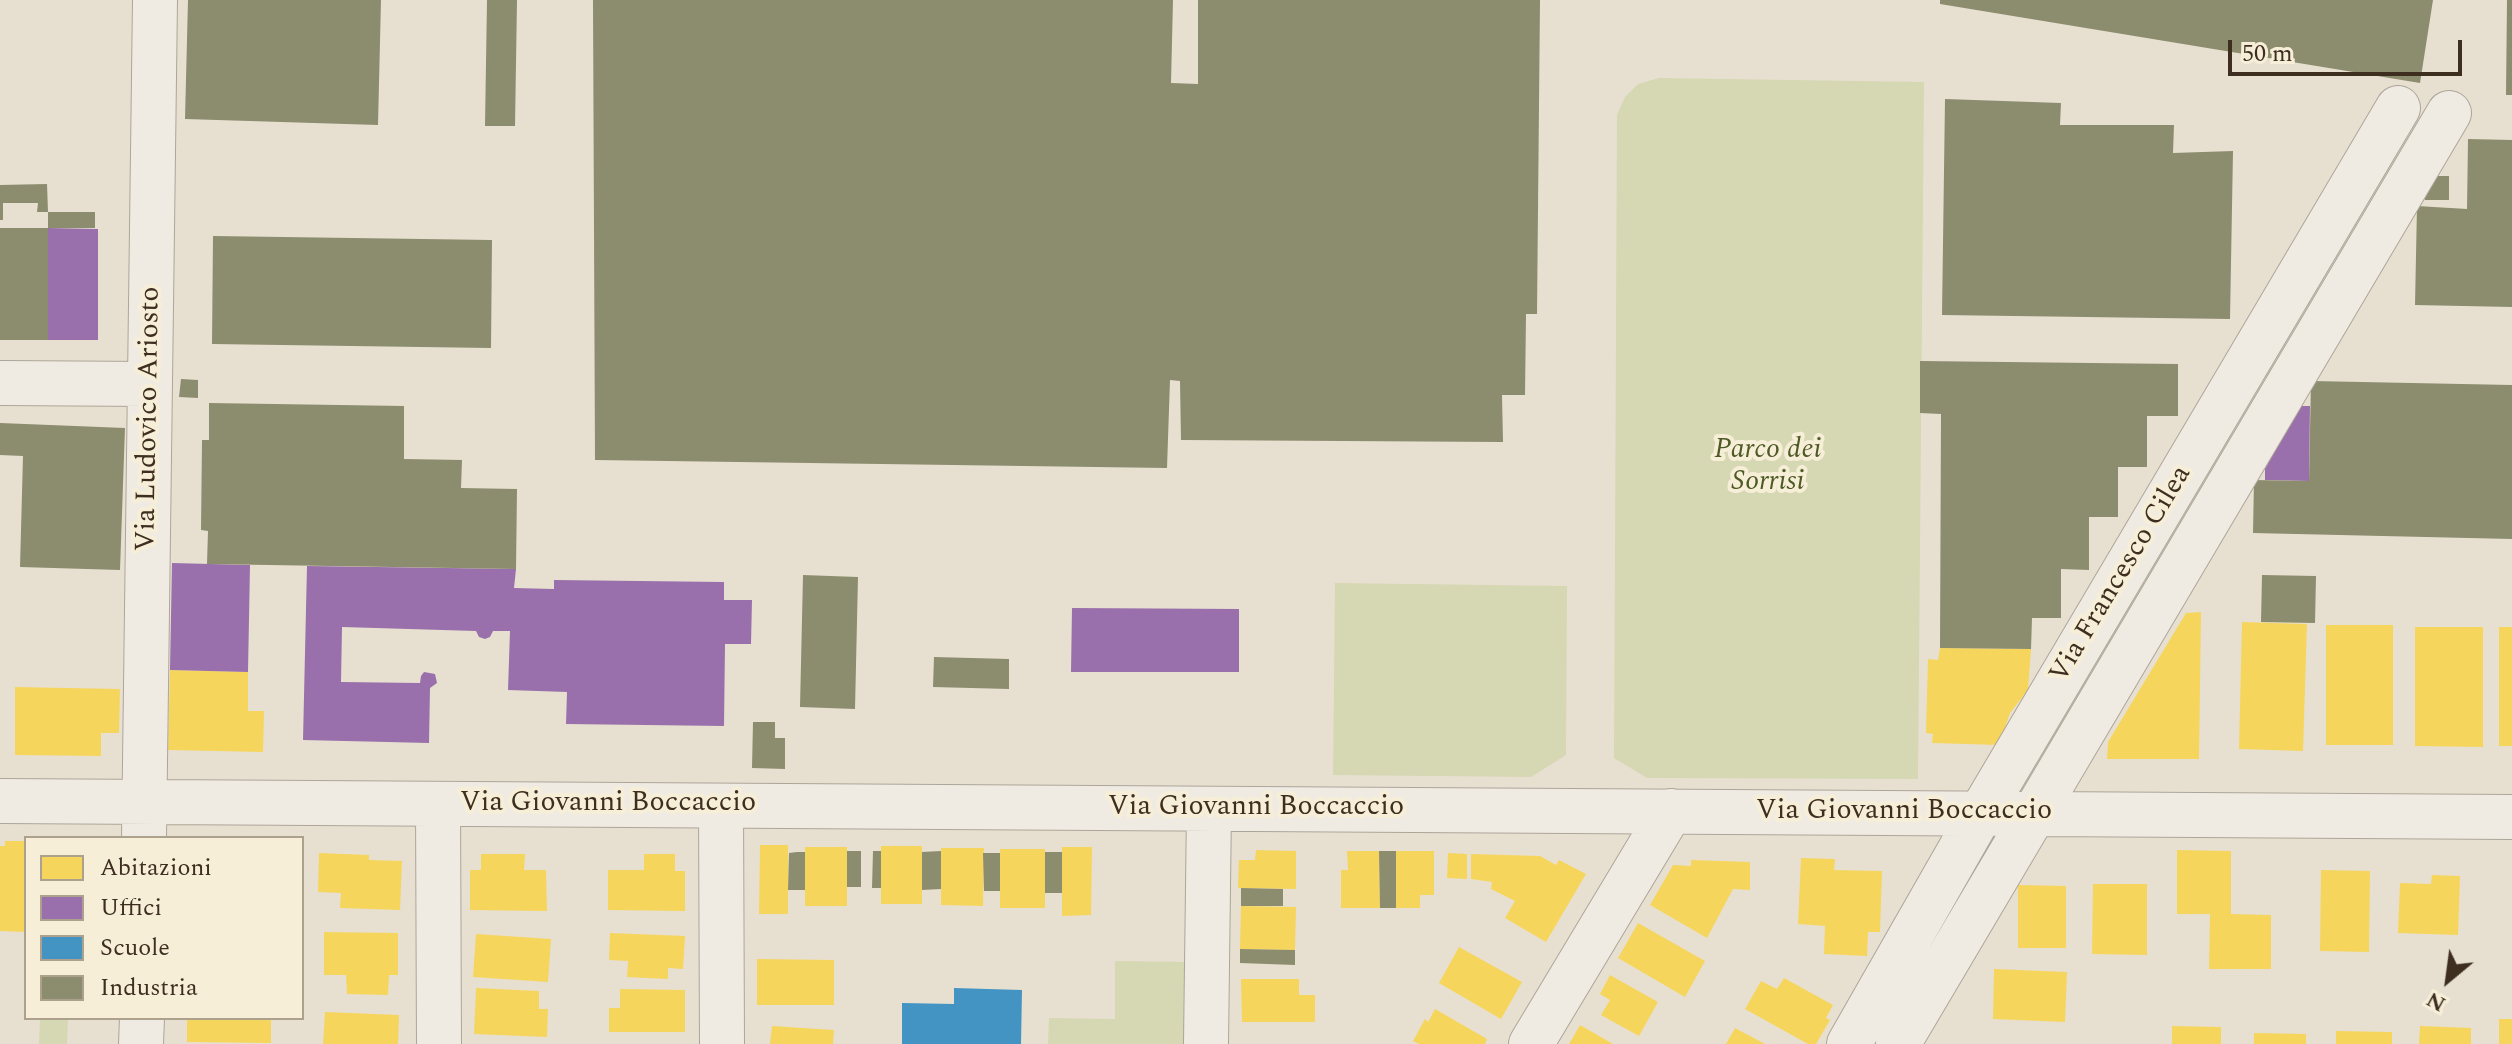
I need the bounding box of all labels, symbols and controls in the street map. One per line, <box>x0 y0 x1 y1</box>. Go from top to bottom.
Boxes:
scale bar <box>2232 24 2466 74</box>
text: 50 m <box>2242 36 2293 72</box>
street label: Via Ludovico Ariosto <box>131 286 169 552</box>
park label: Parco dei Sorrisi <box>1714 435 1822 501</box>
street label: Via Francesco Cilea <box>2044 460 2200 690</box>
street label: Via Giovanni Boccaccio <box>460 788 756 822</box>
street label: Via Giovanni Boccaccio <box>1108 792 1404 826</box>
street label: Via Giovanni Boccaccio <box>1756 796 2052 830</box>
legend <box>24 836 304 1020</box>
text: Abitazioni <box>100 850 212 886</box>
text: Uffici <box>100 890 162 926</box>
text: Scuole <box>100 930 170 966</box>
north arrow <box>2408 940 2488 1020</box>
text: Industria <box>100 970 198 1006</box>
text: N <box>2420 983 2452 1020</box>

